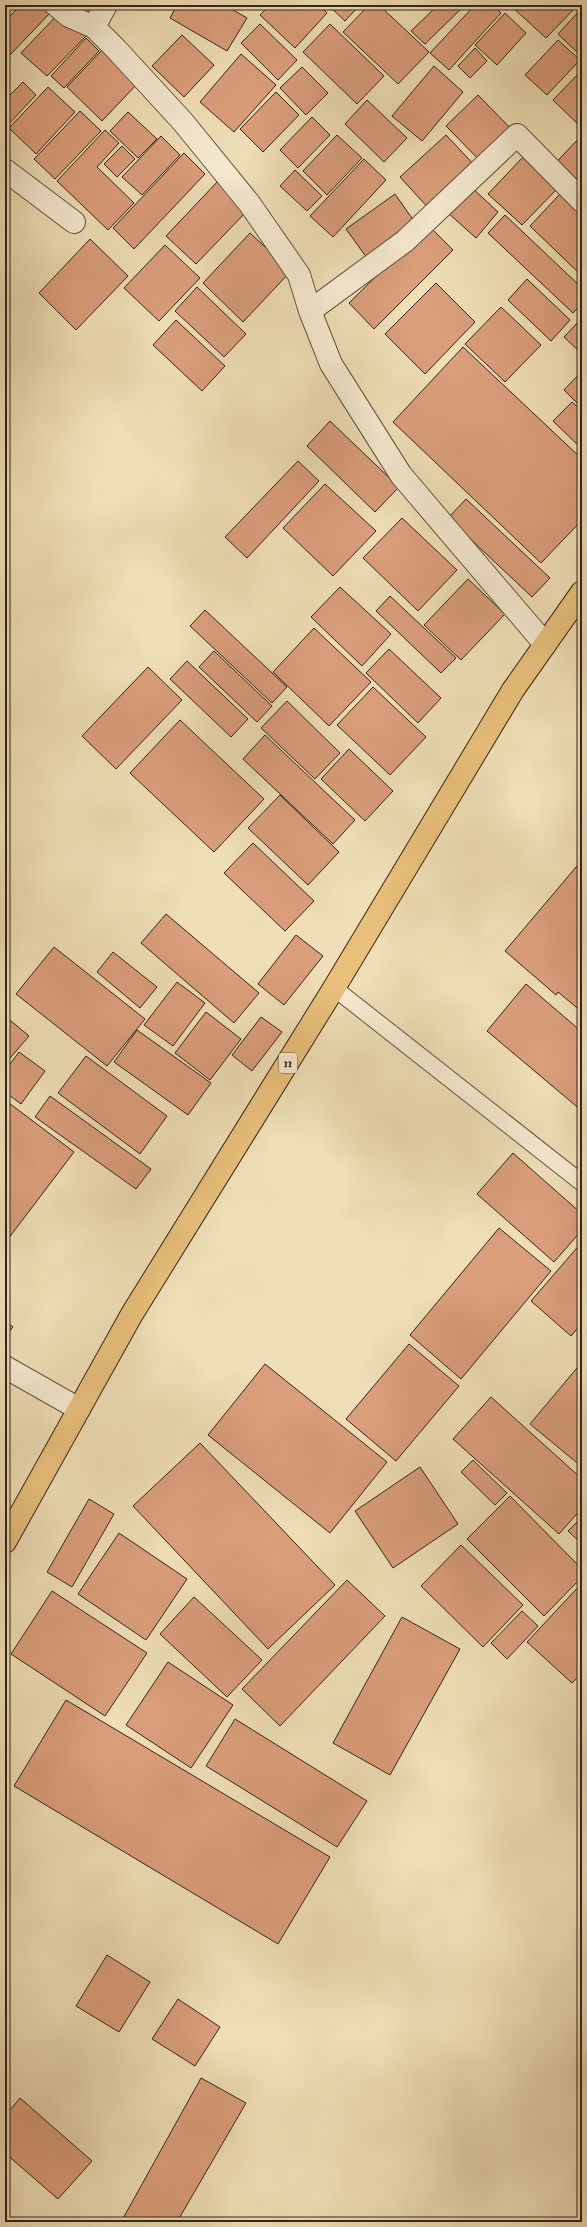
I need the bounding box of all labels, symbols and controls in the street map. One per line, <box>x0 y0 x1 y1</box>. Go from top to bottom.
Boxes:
road number: 11 <box>279 1053 297 1073</box>

